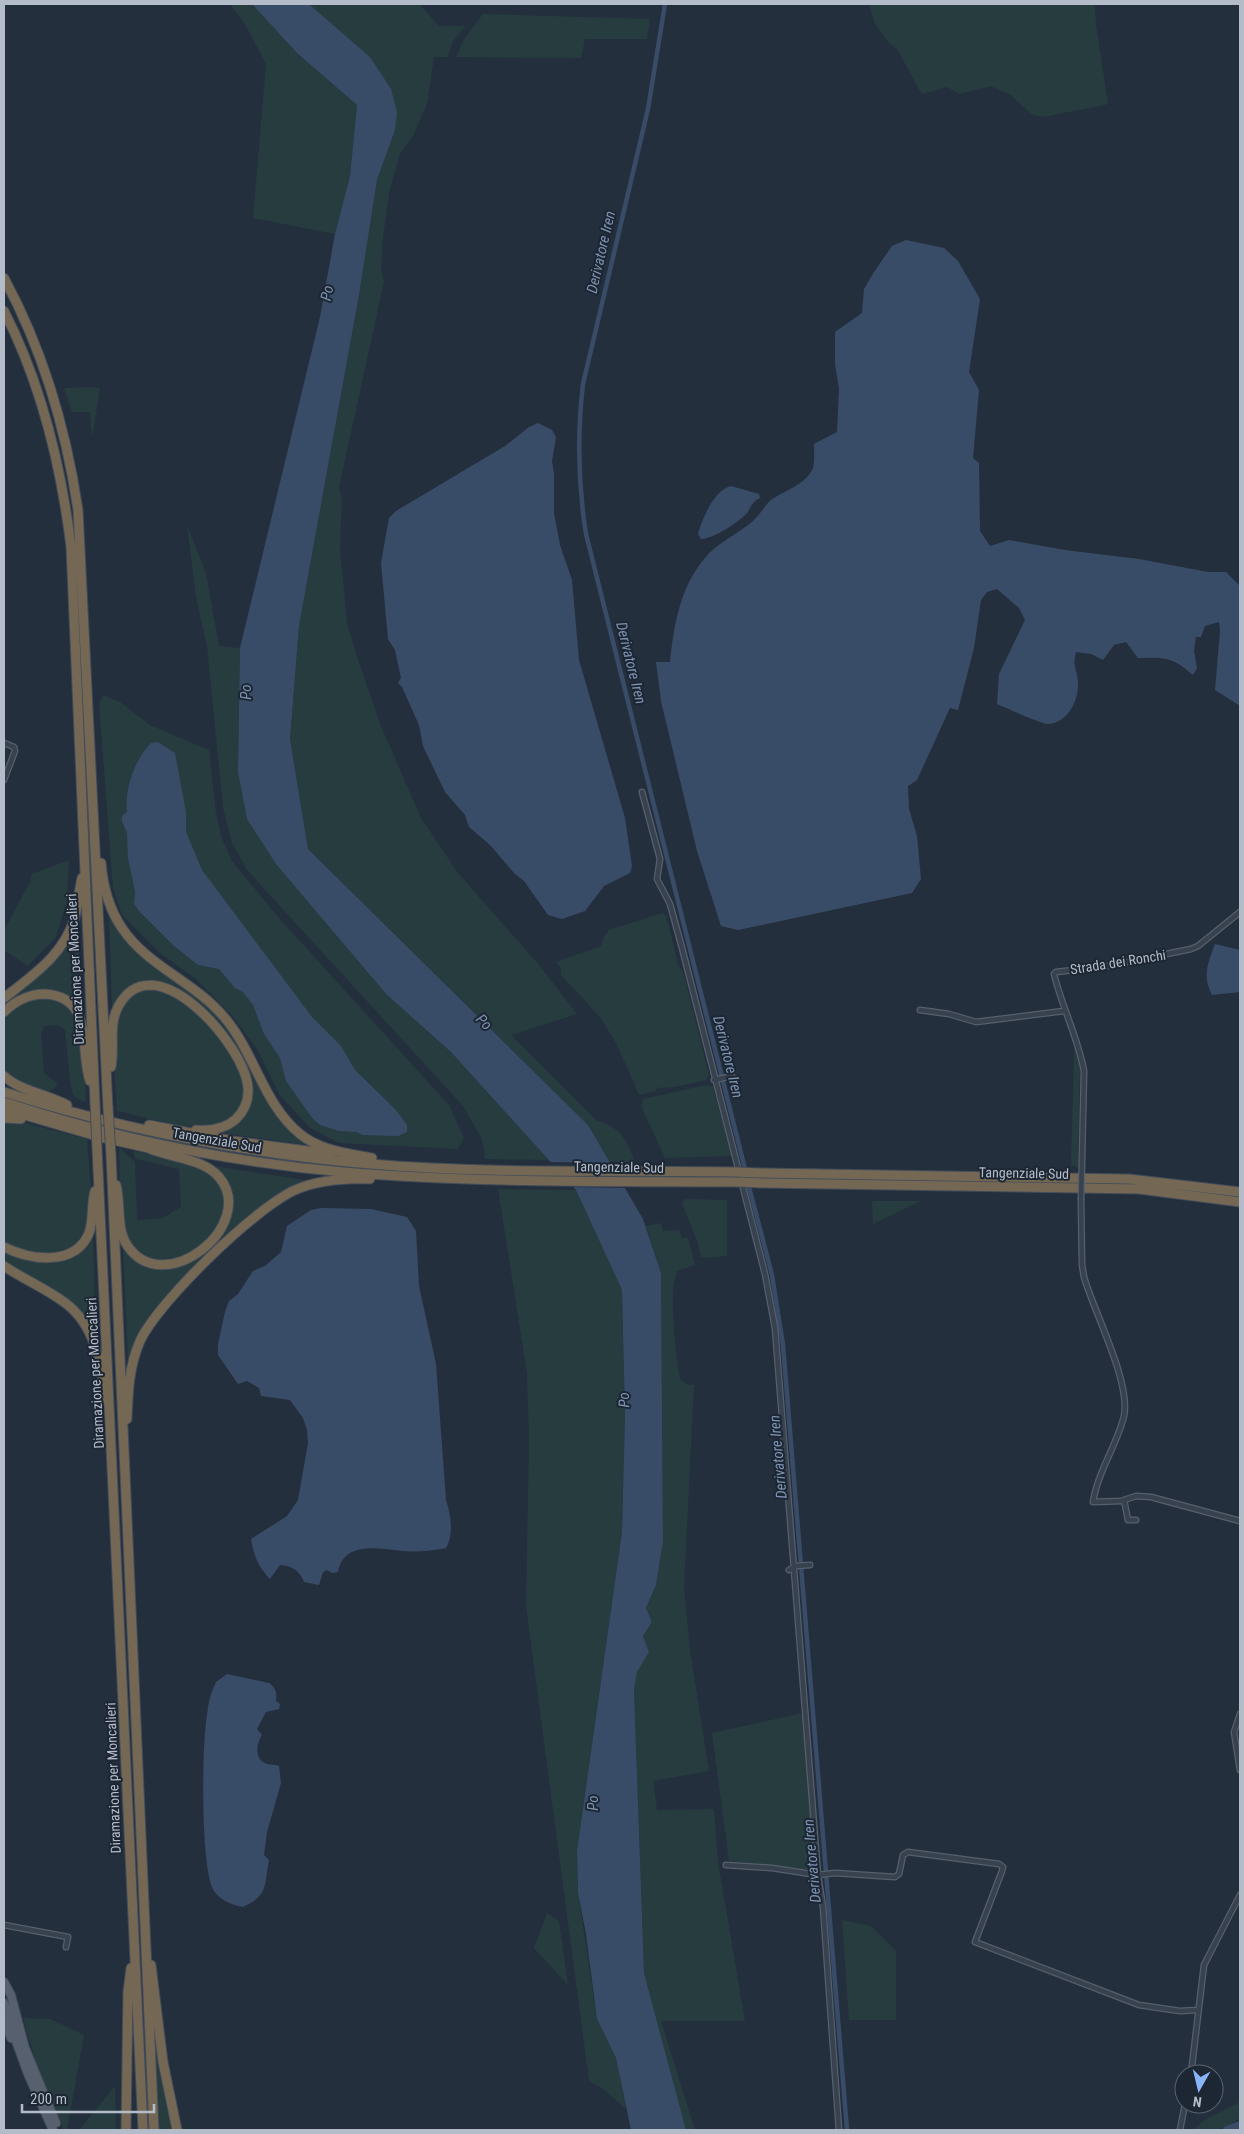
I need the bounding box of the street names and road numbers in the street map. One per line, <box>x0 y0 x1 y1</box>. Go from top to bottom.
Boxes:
street label: Diramazione per Moncalieri <box>63 893 87 1045</box>
street label: Strada dei Ronchi <box>1069 947 1167 977</box>
street label: Tangenziale Sud <box>171 1124 263 1156</box>
street label: Tangenziale Sud <box>574 1158 664 1176</box>
street label: Tangenziale Sud <box>979 1164 1069 1182</box>
street label: Diramazione per Moncalieri <box>83 1297 107 1449</box>
street label: Diramazione per Moncalieri <box>102 1702 124 1854</box>

